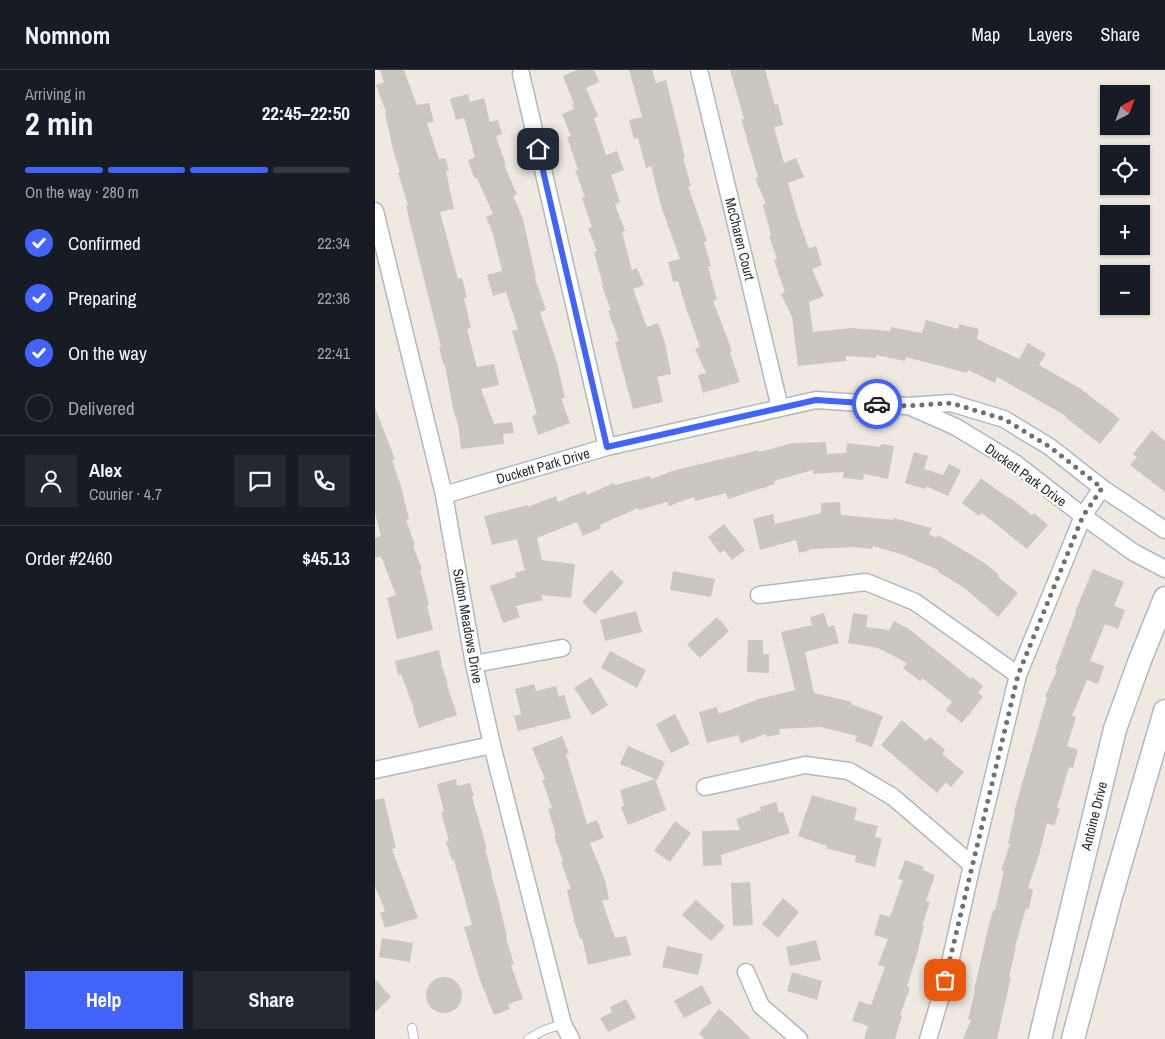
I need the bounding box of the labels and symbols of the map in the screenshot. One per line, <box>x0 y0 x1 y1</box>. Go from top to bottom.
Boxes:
north arrow <box>1100 85 1150 135</box>
pin <box>517 128 559 170</box>
street label: McCharen Court <box>721 196 759 282</box>
courier <box>852 379 902 429</box>
street label: Duckett Park Drive <box>982 439 1070 511</box>
street label: Duckett Park Drive <box>494 444 592 488</box>
street label: Sutton Meadows Drive <box>449 567 487 685</box>
street label: Antoine Drive <box>1077 780 1111 853</box>
pin <box>924 959 966 1001</box>

